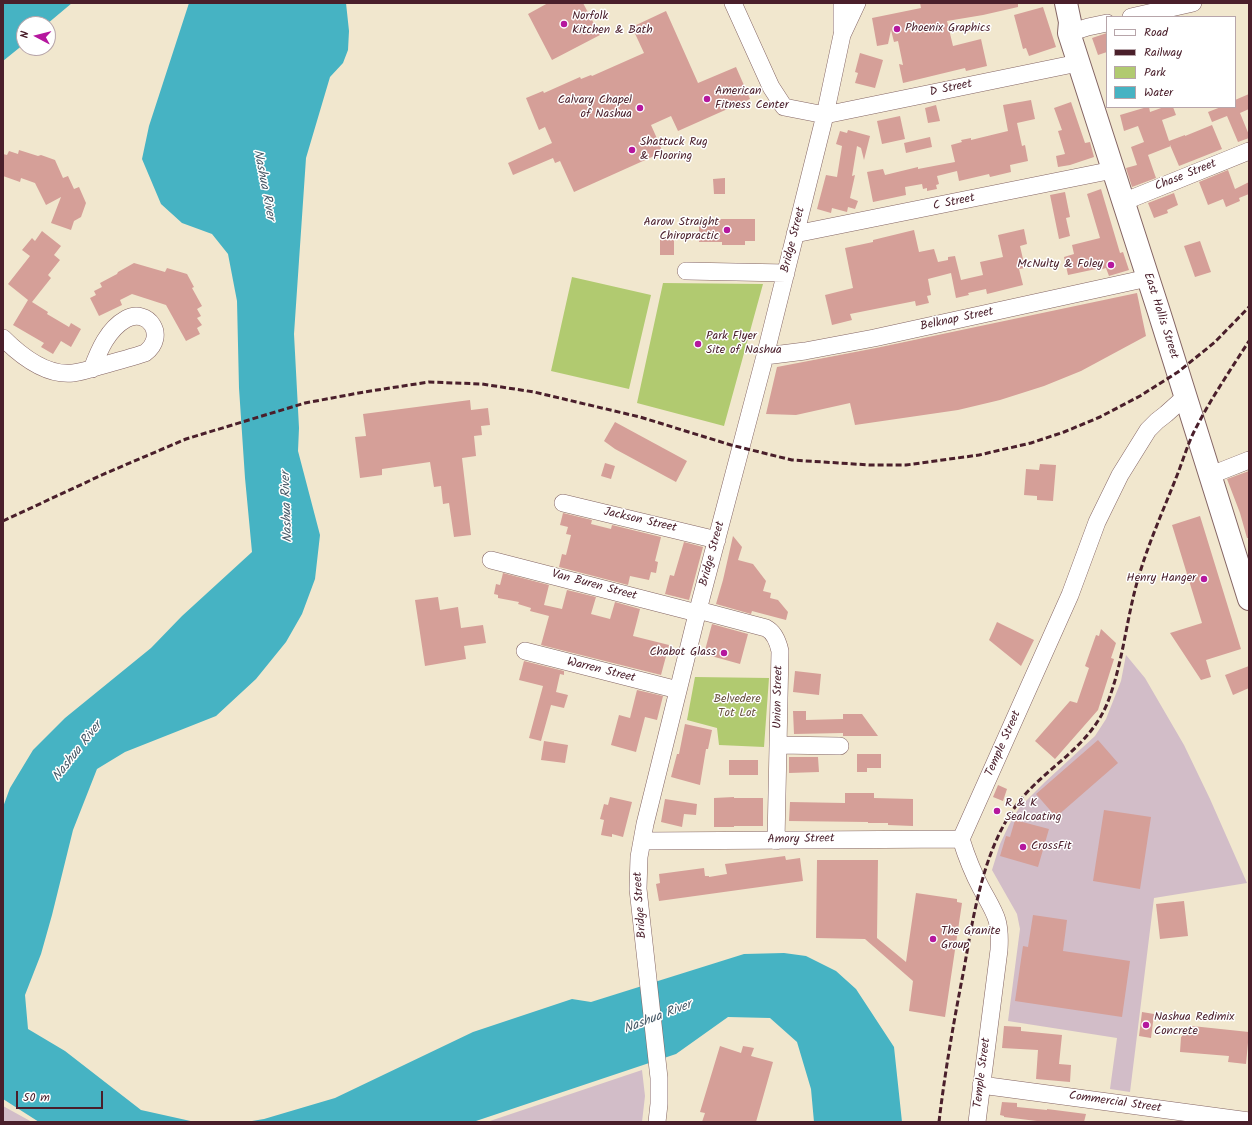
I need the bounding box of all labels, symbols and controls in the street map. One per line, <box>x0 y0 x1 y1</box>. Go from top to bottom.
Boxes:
place label: Norfolk Kitchen & Bath <box>572 10 653 38</box>
north arrow <box>16 16 56 56</box>
legend <box>1106 16 1236 108</box>
marker: Norfolk Kitchen & Bath <box>559 19 569 29</box>
place label: Phoenix Graphics <box>905 22 990 36</box>
text: Road <box>1144 23 1168 42</box>
marker: Phoenix Graphics <box>892 24 902 34</box>
text: N <box>16 30 34 39</box>
text: Railway <box>1144 43 1182 62</box>
text: Park <box>1144 63 1166 82</box>
street label: D Street <box>928 77 974 101</box>
text: Water <box>1144 83 1173 102</box>
place label: American Fitness Center <box>715 85 789 113</box>
place label: Calvary Chapel of Nashua <box>558 94 632 122</box>
marker: American Fitness Center <box>702 94 712 104</box>
marker: Calvary Chapel of Nashua <box>635 103 645 113</box>
place label: Shattuck Rug & Flooring <box>640 136 708 164</box>
marker: Shattuck Rug & Flooring <box>627 145 637 155</box>
water label: Nashua River <box>249 149 277 221</box>
street label: Chase Street <box>1153 157 1219 195</box>
street label: C Street <box>932 192 976 214</box>
street label: Bridge Street <box>779 206 809 274</box>
place label: Aarow Straight Chiropractic <box>644 216 719 244</box>
marker: Aarow Straight Chiropractic <box>722 225 732 235</box>
place label: McNulty & Foley <box>1017 258 1103 272</box>
marker: McNulty & Foley <box>1106 260 1116 270</box>
street label: East Hollis Street <box>1139 271 1181 361</box>
street label: Belknap Street <box>919 305 995 335</box>
place label: Park Flyer Site of Nashua <box>706 330 782 358</box>
marker: Park Flyer Site of Nashua <box>693 339 703 349</box>
water label: Nashua River <box>279 471 297 543</box>
street label: Jackson Street <box>602 506 678 536</box>
street label: Bridge Street <box>697 520 729 588</box>
street label: Van Buren Street <box>550 568 638 604</box>
place label: Henry Hanger <box>1127 572 1196 586</box>
marker: Henry Hanger <box>1199 574 1209 584</box>
place label: Chabot Glass <box>649 646 716 660</box>
marker: Chabot Glass <box>719 648 729 658</box>
street label: Warren Street <box>565 656 637 686</box>
street label: Union Street <box>771 665 787 729</box>
park label: Belvedere Tot Lot <box>713 693 761 721</box>
street label: Temple Street <box>983 709 1025 779</box>
water label: Nashua River <box>50 719 106 785</box>
place label: R & K Sealcoating <box>1005 797 1061 825</box>
marker: R & K Sealcoating <box>992 806 1002 816</box>
street label: Amory Street <box>767 832 835 848</box>
place label: CrossFit <box>1031 840 1072 854</box>
marker: CrossFit <box>1018 842 1028 852</box>
street label: Bridge Street <box>631 871 651 939</box>
place label: The Granite Group <box>941 925 1000 953</box>
marker: The Granite Group <box>928 934 938 944</box>
water label: Nashua River <box>622 998 694 1038</box>
place label: Nashua Redimix Concrete <box>1154 1011 1234 1039</box>
marker: Nashua Redimix Concrete <box>1141 1020 1151 1030</box>
street label: Temple Street <box>972 1037 994 1109</box>
scale bar <box>18 1083 105 1109</box>
text: 50 m <box>23 1088 50 1107</box>
street label: Commercial Street <box>1068 1089 1162 1117</box>

